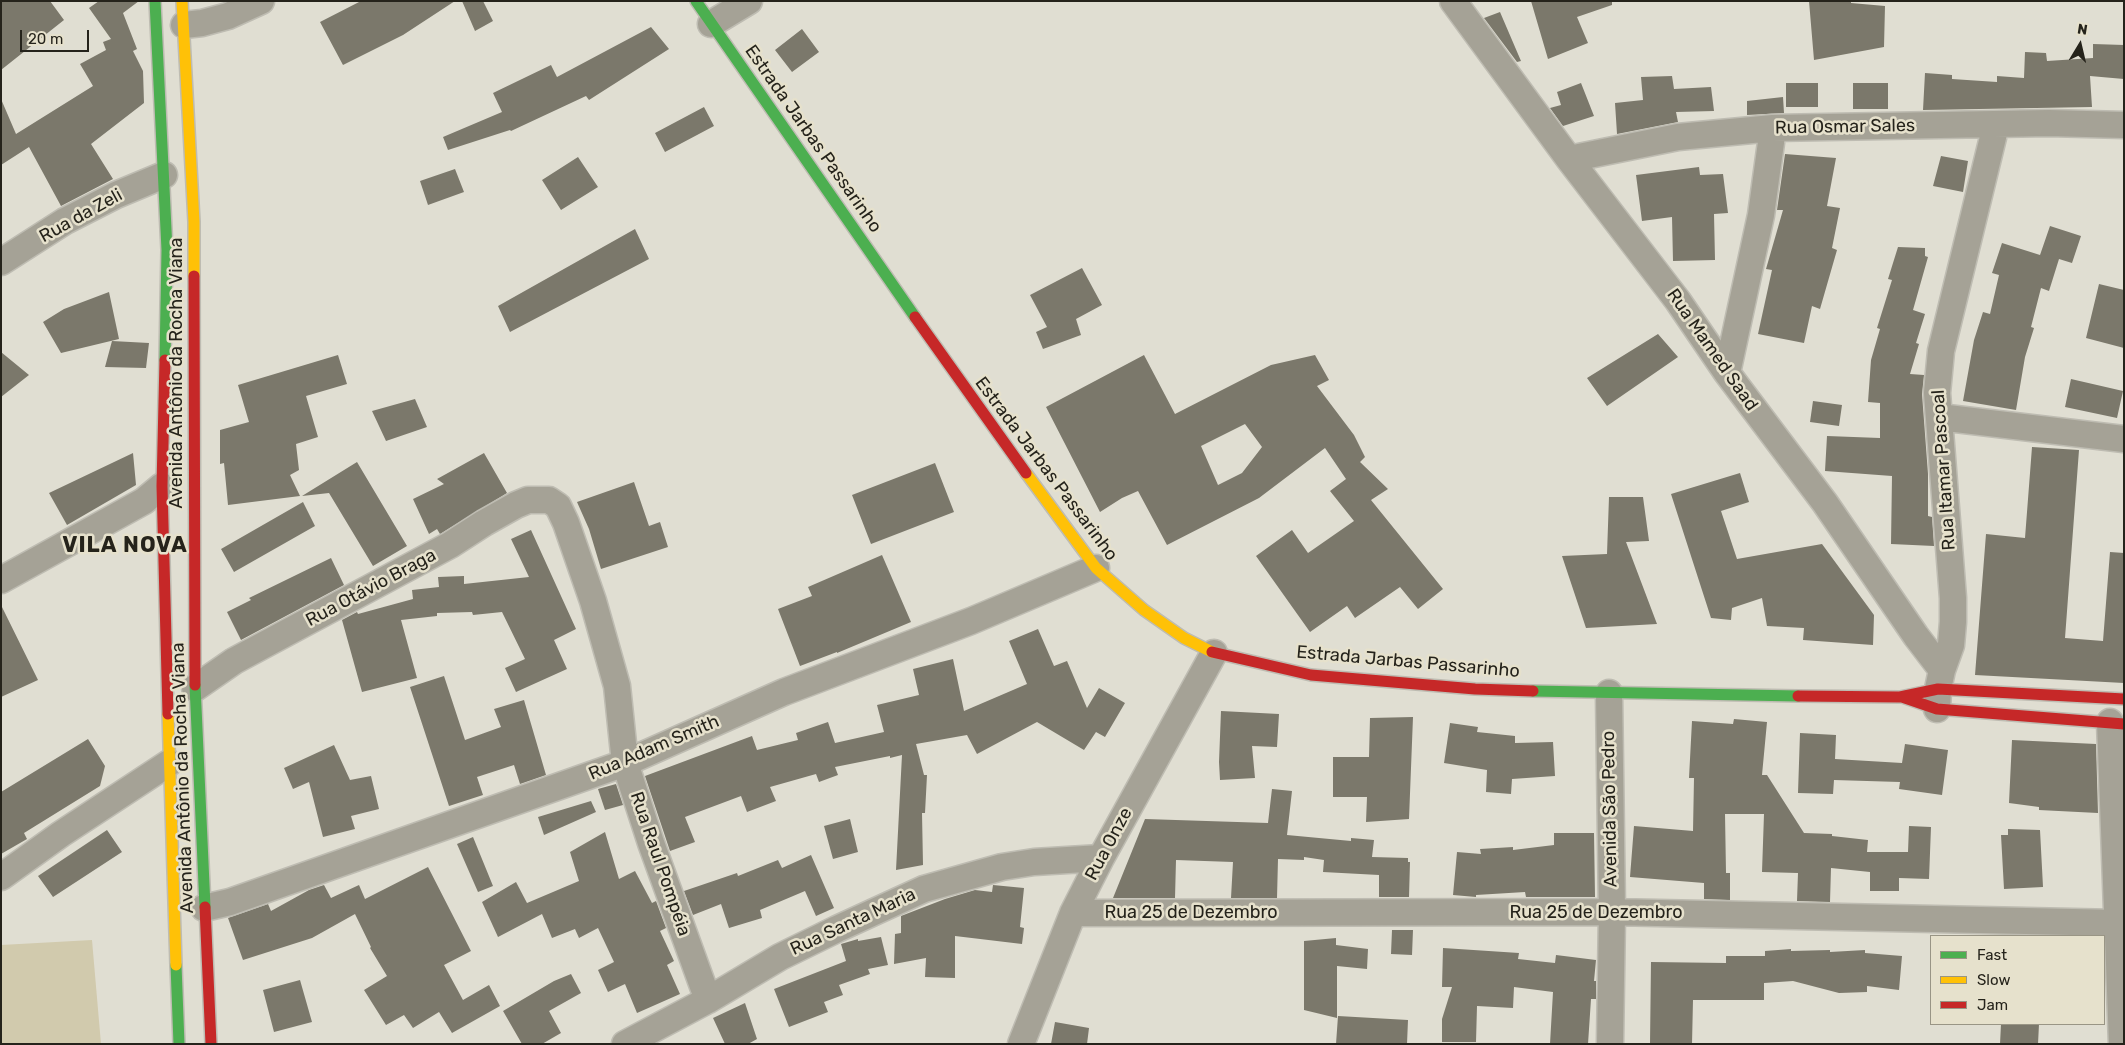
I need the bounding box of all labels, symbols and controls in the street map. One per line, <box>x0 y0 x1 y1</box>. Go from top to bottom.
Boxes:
scale bar <box>22 20 91 52</box>
north arrow <box>2055 20 2105 70</box>
text: N <box>2076 21 2089 39</box>
text: 20 m <box>28 30 63 48</box>
street label: Estrada Jarbas Passarinho <box>740 41 886 237</box>
street label: Rua Osmar Sales <box>1775 115 1915 139</box>
street label: Rua da Zeli <box>36 184 126 248</box>
street label: Avenida Antônio da Rocha Viana <box>166 238 188 508</box>
street label: Rua Mamed Saad <box>1662 285 1762 415</box>
street label: Estrada Jarbas Passarinho <box>970 373 1122 565</box>
street label: Rua Itamar Pascoal <box>1928 389 1960 551</box>
district label: VILA NOVA <box>61 533 189 559</box>
street label: Rua Otávio Braga <box>302 545 440 631</box>
street label: Estrada Jarbas Passarinho <box>1295 641 1521 683</box>
street label: Avenida Antônio da Rocha Viana <box>167 642 199 914</box>
street label: Rua Adam Smith <box>586 711 722 785</box>
street label: Avenida São Pedro <box>1598 731 1622 887</box>
street label: Rua Raul Pompéia <box>625 789 695 939</box>
street label: Rua Onze <box>1081 804 1137 884</box>
street label: Rua Santa Maria <box>787 884 919 960</box>
street label: Rua 25 de Dezembro <box>1104 902 1278 924</box>
street label: Rua 25 de Dezembro <box>1509 902 1683 924</box>
legend <box>1930 935 2105 1025</box>
text: Fast <box>1977 946 2007 964</box>
text: Slow <box>1977 971 2010 989</box>
text: Jam <box>1977 996 2008 1014</box>

